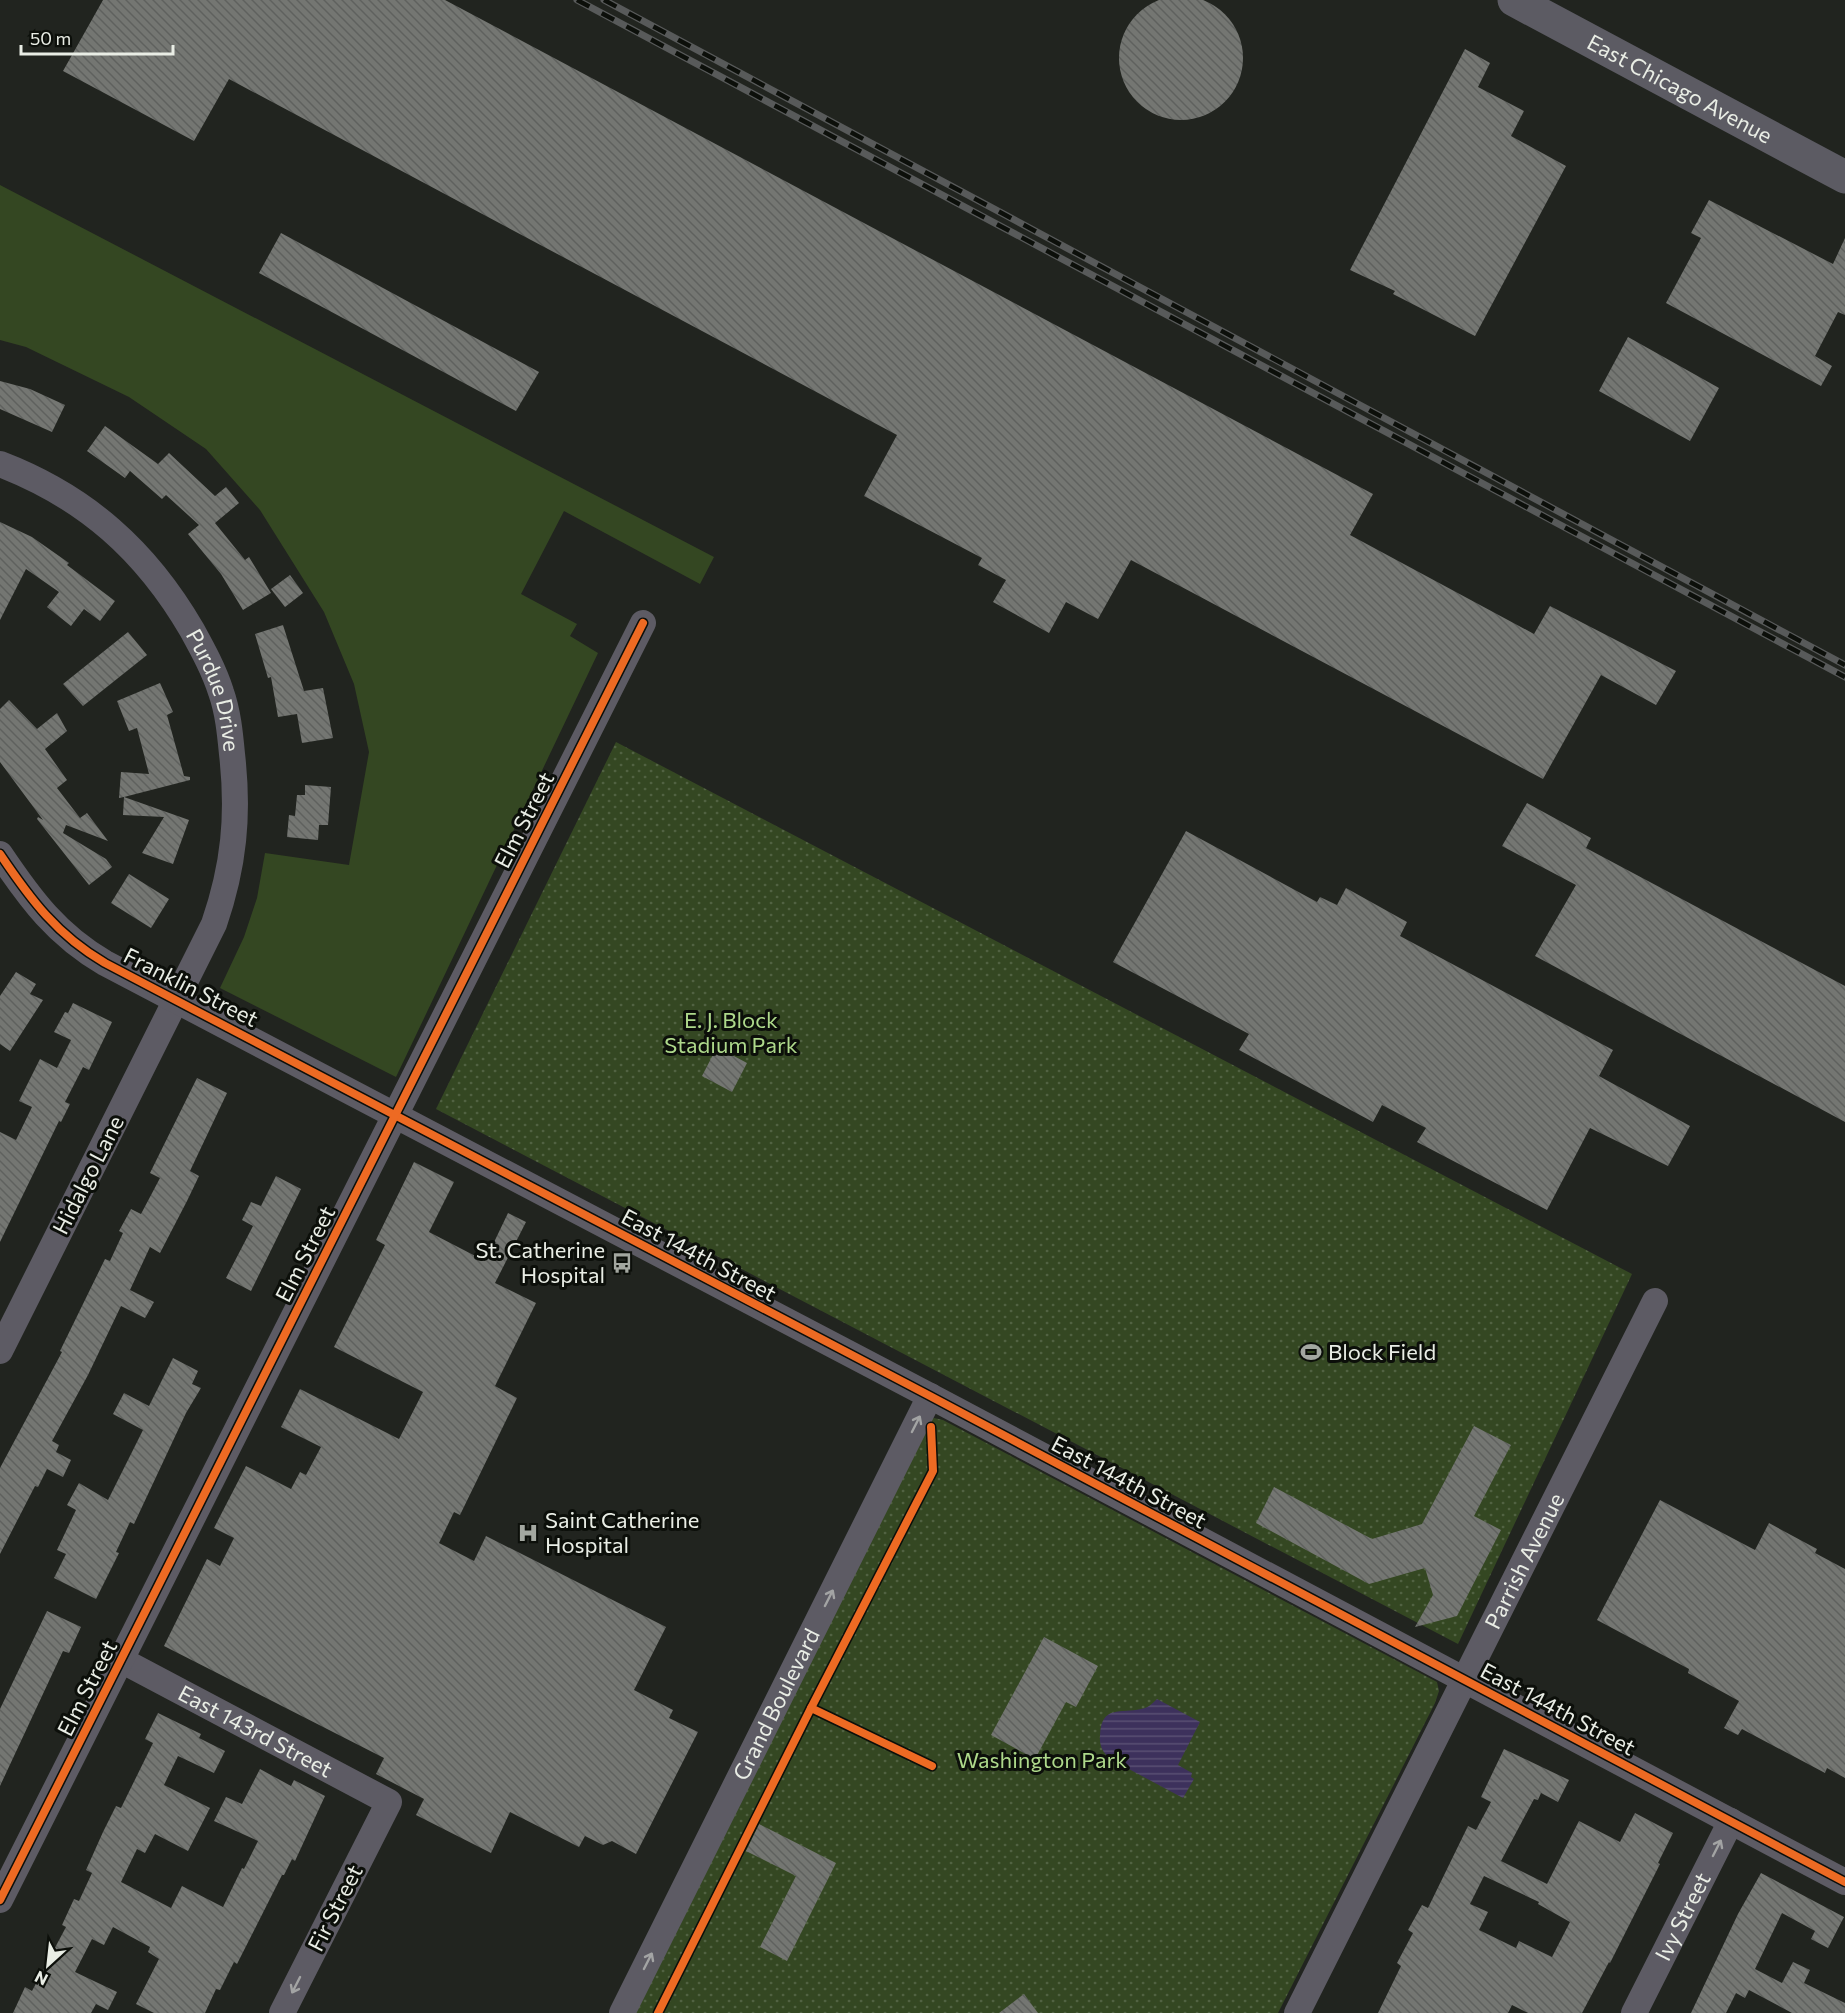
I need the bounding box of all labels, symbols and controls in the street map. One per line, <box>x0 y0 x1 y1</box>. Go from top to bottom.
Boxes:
scale bar <box>21 18 172 56</box>
text: 50 m <box>30 27 71 49</box>
street label: East Chicago Avenue <box>1583 28 1777 149</box>
street label: Purdue Drive <box>181 624 246 753</box>
street label: Elm Street <box>488 767 559 872</box>
street label: Franklin Street <box>120 941 263 1032</box>
park label: E. J. Block Stadium Park <box>664 1006 798 1058</box>
street label: Hidalgo Lane <box>46 1111 129 1239</box>
street label: Elm Street <box>269 1201 340 1306</box>
street label: East 144th Street <box>617 1202 781 1307</box>
place label: St. Catherine Hospital <box>475 1236 605 1288</box>
bus stop icon: St. Catherine Hospital <box>610 1251 634 1275</box>
place label: Block Field <box>1328 1338 1436 1365</box>
sports icon: Block Field <box>1299 1340 1323 1364</box>
one-way arrow <box>910 1416 922 1433</box>
street label: East 144th Street <box>1047 1429 1211 1534</box>
street label: Parrish Avenue <box>1478 1488 1569 1633</box>
place label: Saint Catherine Hospital <box>545 1506 699 1558</box>
hospital icon: Saint Catherine Hospital <box>516 1521 540 1545</box>
one-way arrow <box>823 1590 835 1608</box>
street label: Grand Boulevard <box>726 1624 825 1784</box>
street label: Elm Street <box>51 1635 122 1740</box>
street label: East 144th Street <box>1476 1656 1640 1761</box>
street label: East 143rd Street <box>174 1679 337 1783</box>
park label: Washington Park <box>957 1746 1127 1773</box>
one-way arrow <box>1712 1840 1724 1858</box>
street label: Fir Street <box>301 1860 368 1956</box>
street label: Ivy Street <box>1649 1868 1716 1965</box>
north arrow <box>18 1935 78 1995</box>
one-way arrow <box>642 1952 654 1970</box>
text: N <box>31 1968 51 1990</box>
one-way arrow <box>289 1976 301 1994</box>

